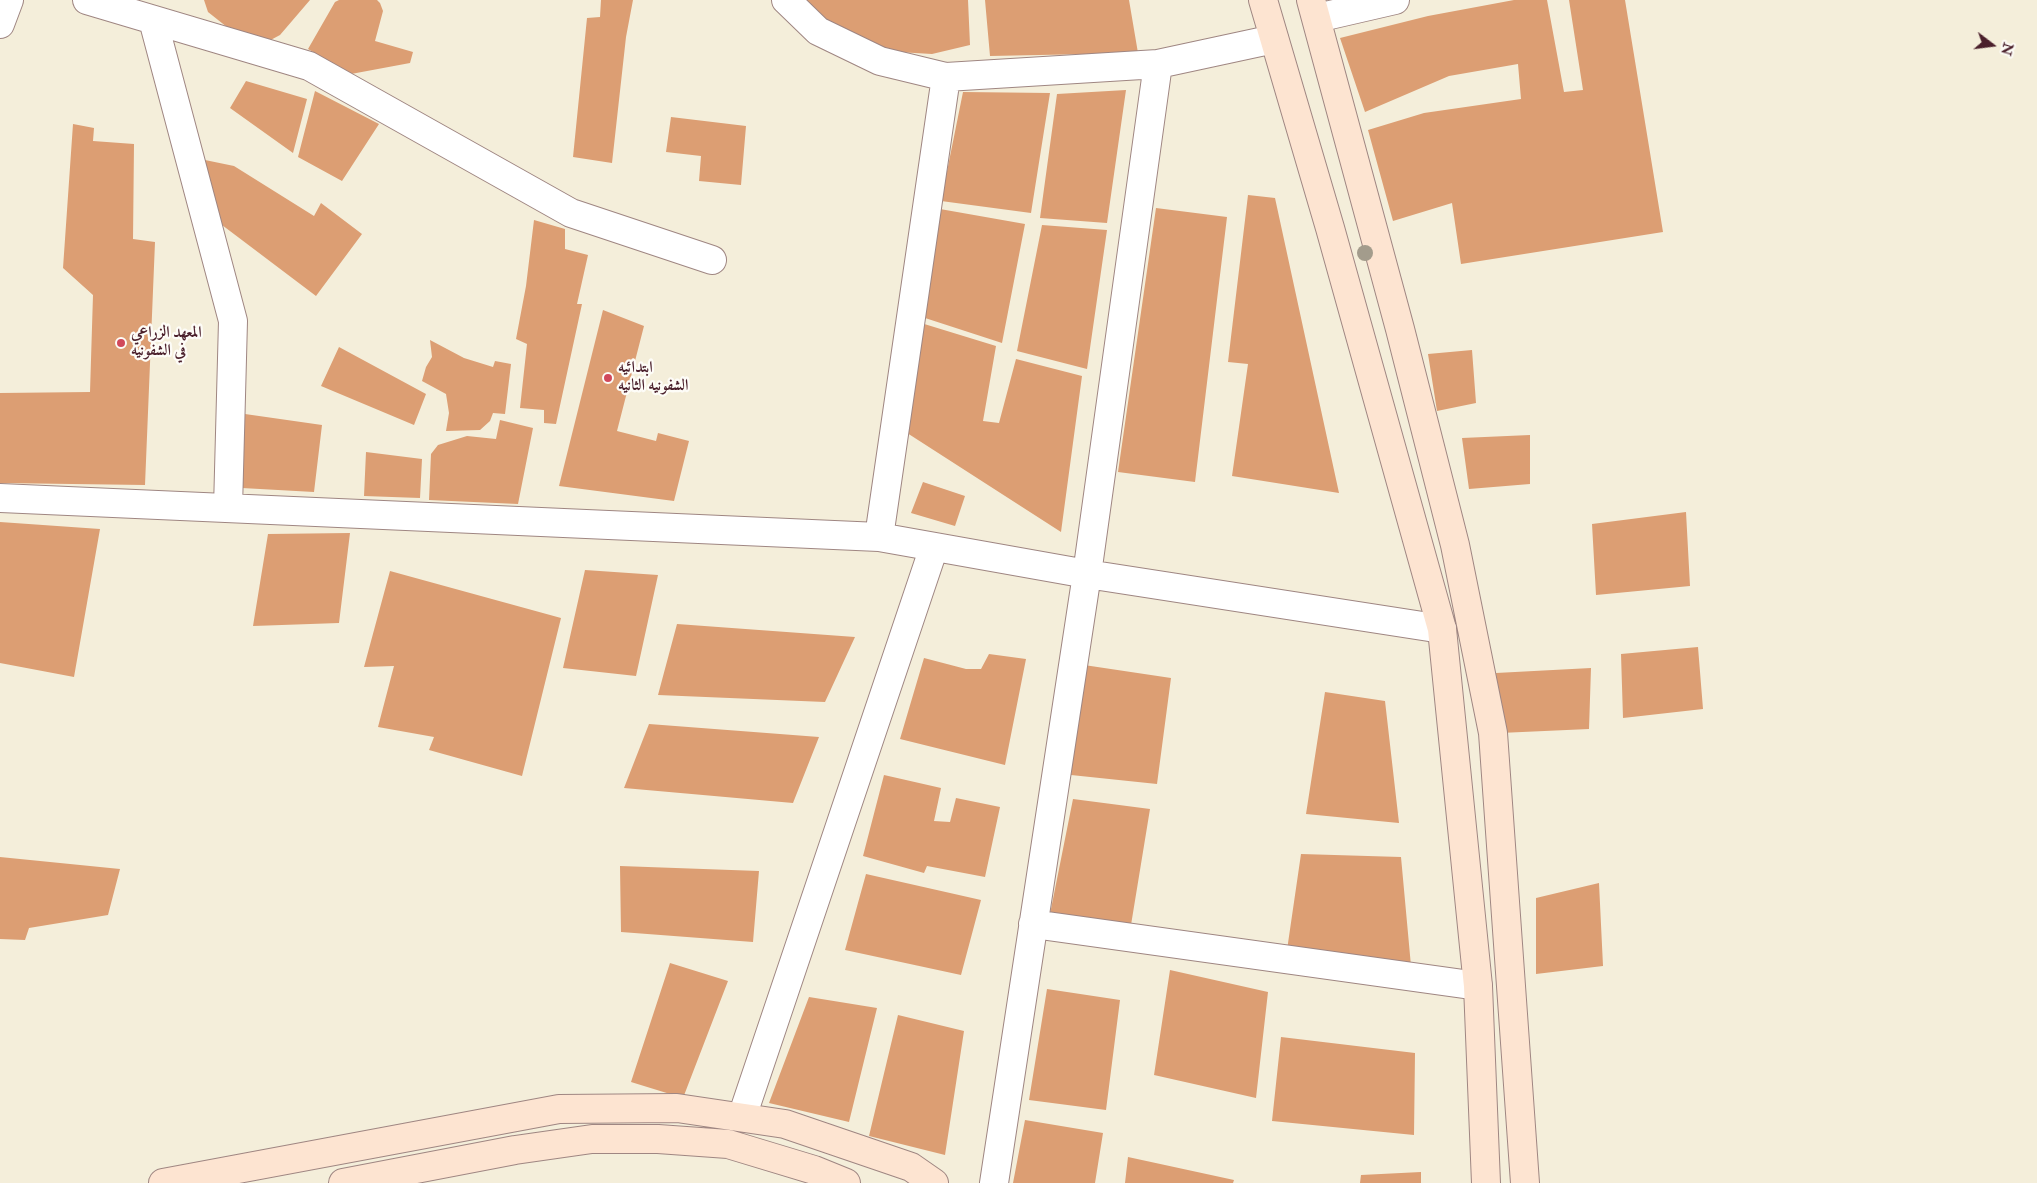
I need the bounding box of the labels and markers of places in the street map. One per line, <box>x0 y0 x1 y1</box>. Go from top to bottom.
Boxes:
place label: المعهد الزراعي في الشفونيه <box>131 324 202 362</box>
marker: المعهد الزراعي في الشفونيه <box>115 337 127 349</box>
place label: ابتدائيه الشفونيه الثانيه <box>618 359 688 397</box>
marker: ابتدائيه الشفونيه الثانيه <box>602 372 614 384</box>

